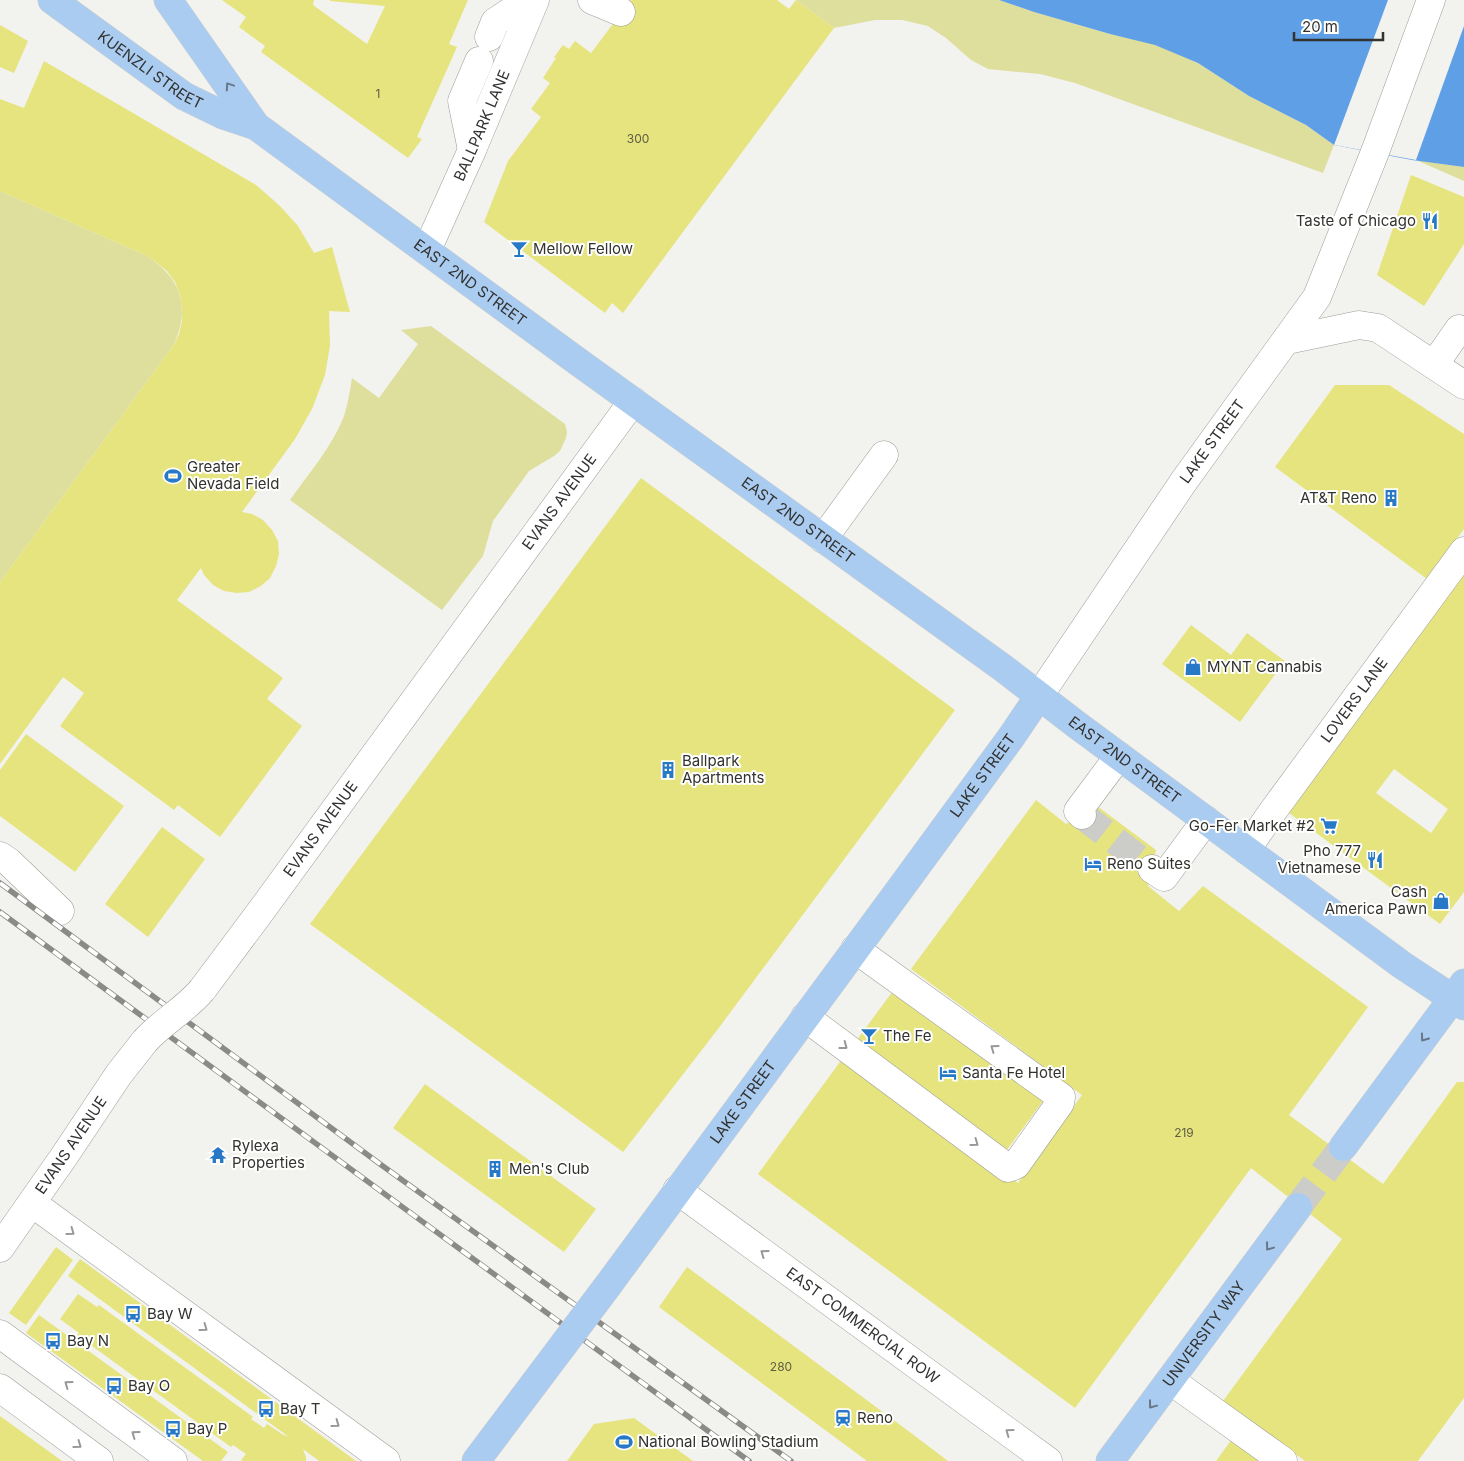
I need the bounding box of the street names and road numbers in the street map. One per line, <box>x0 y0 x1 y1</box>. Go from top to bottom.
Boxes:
street label: KUENZLI STREET <box>94 26 206 113</box>
street label: BALLPARK LANE <box>449 67 514 184</box>
street label: EAST 2ND STREET <box>410 235 531 330</box>
street label: LAKE STREET <box>1175 396 1249 487</box>
street label: EVANS AVENUE <box>518 450 600 553</box>
street label: EAST 2ND STREET <box>738 473 859 567</box>
street label: LOVERS LANE <box>1316 653 1392 746</box>
street label: EAST 2ND STREET <box>1065 712 1185 807</box>
street label: LAKE STREET <box>946 730 1019 821</box>
street label: EVANS AVENUE <box>279 777 362 880</box>
street label: LAKE STREET <box>706 1056 780 1147</box>
street label: EVANS AVENUE <box>31 1092 111 1197</box>
street label: EAST COMMERCIAL ROW <box>783 1263 944 1388</box>
street label: UNIVERSITY WAY <box>1158 1277 1249 1390</box>

